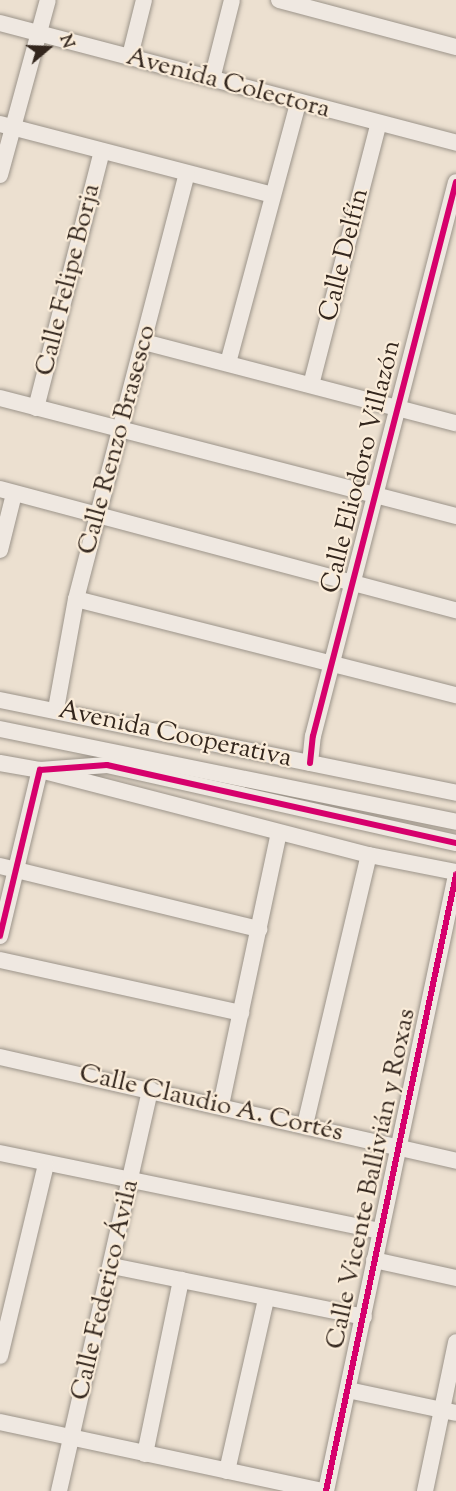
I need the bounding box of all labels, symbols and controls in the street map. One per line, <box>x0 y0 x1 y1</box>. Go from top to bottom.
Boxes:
north arrow <box>18 18 78 78</box>
text: N <box>53 32 78 52</box>
street label: Avenida Colectora <box>123 42 333 126</box>
street label: Calle Felipe Borja <box>30 181 108 379</box>
street label: Calle Delfín <box>313 185 377 325</box>
street label: Calle Renzo Brasesco <box>72 322 164 558</box>
street label: Calle Eliodoro Villazón <box>315 337 409 597</box>
street label: Avenida Cooperativa <box>56 695 294 775</box>
street label: Calle Vicente Ballivián y Roxas <box>321 1006 423 1352</box>
street label: Calle Claudio A. Cortés <box>76 1058 346 1150</box>
street label: Calle Federico Ávila <box>65 1177 147 1403</box>

